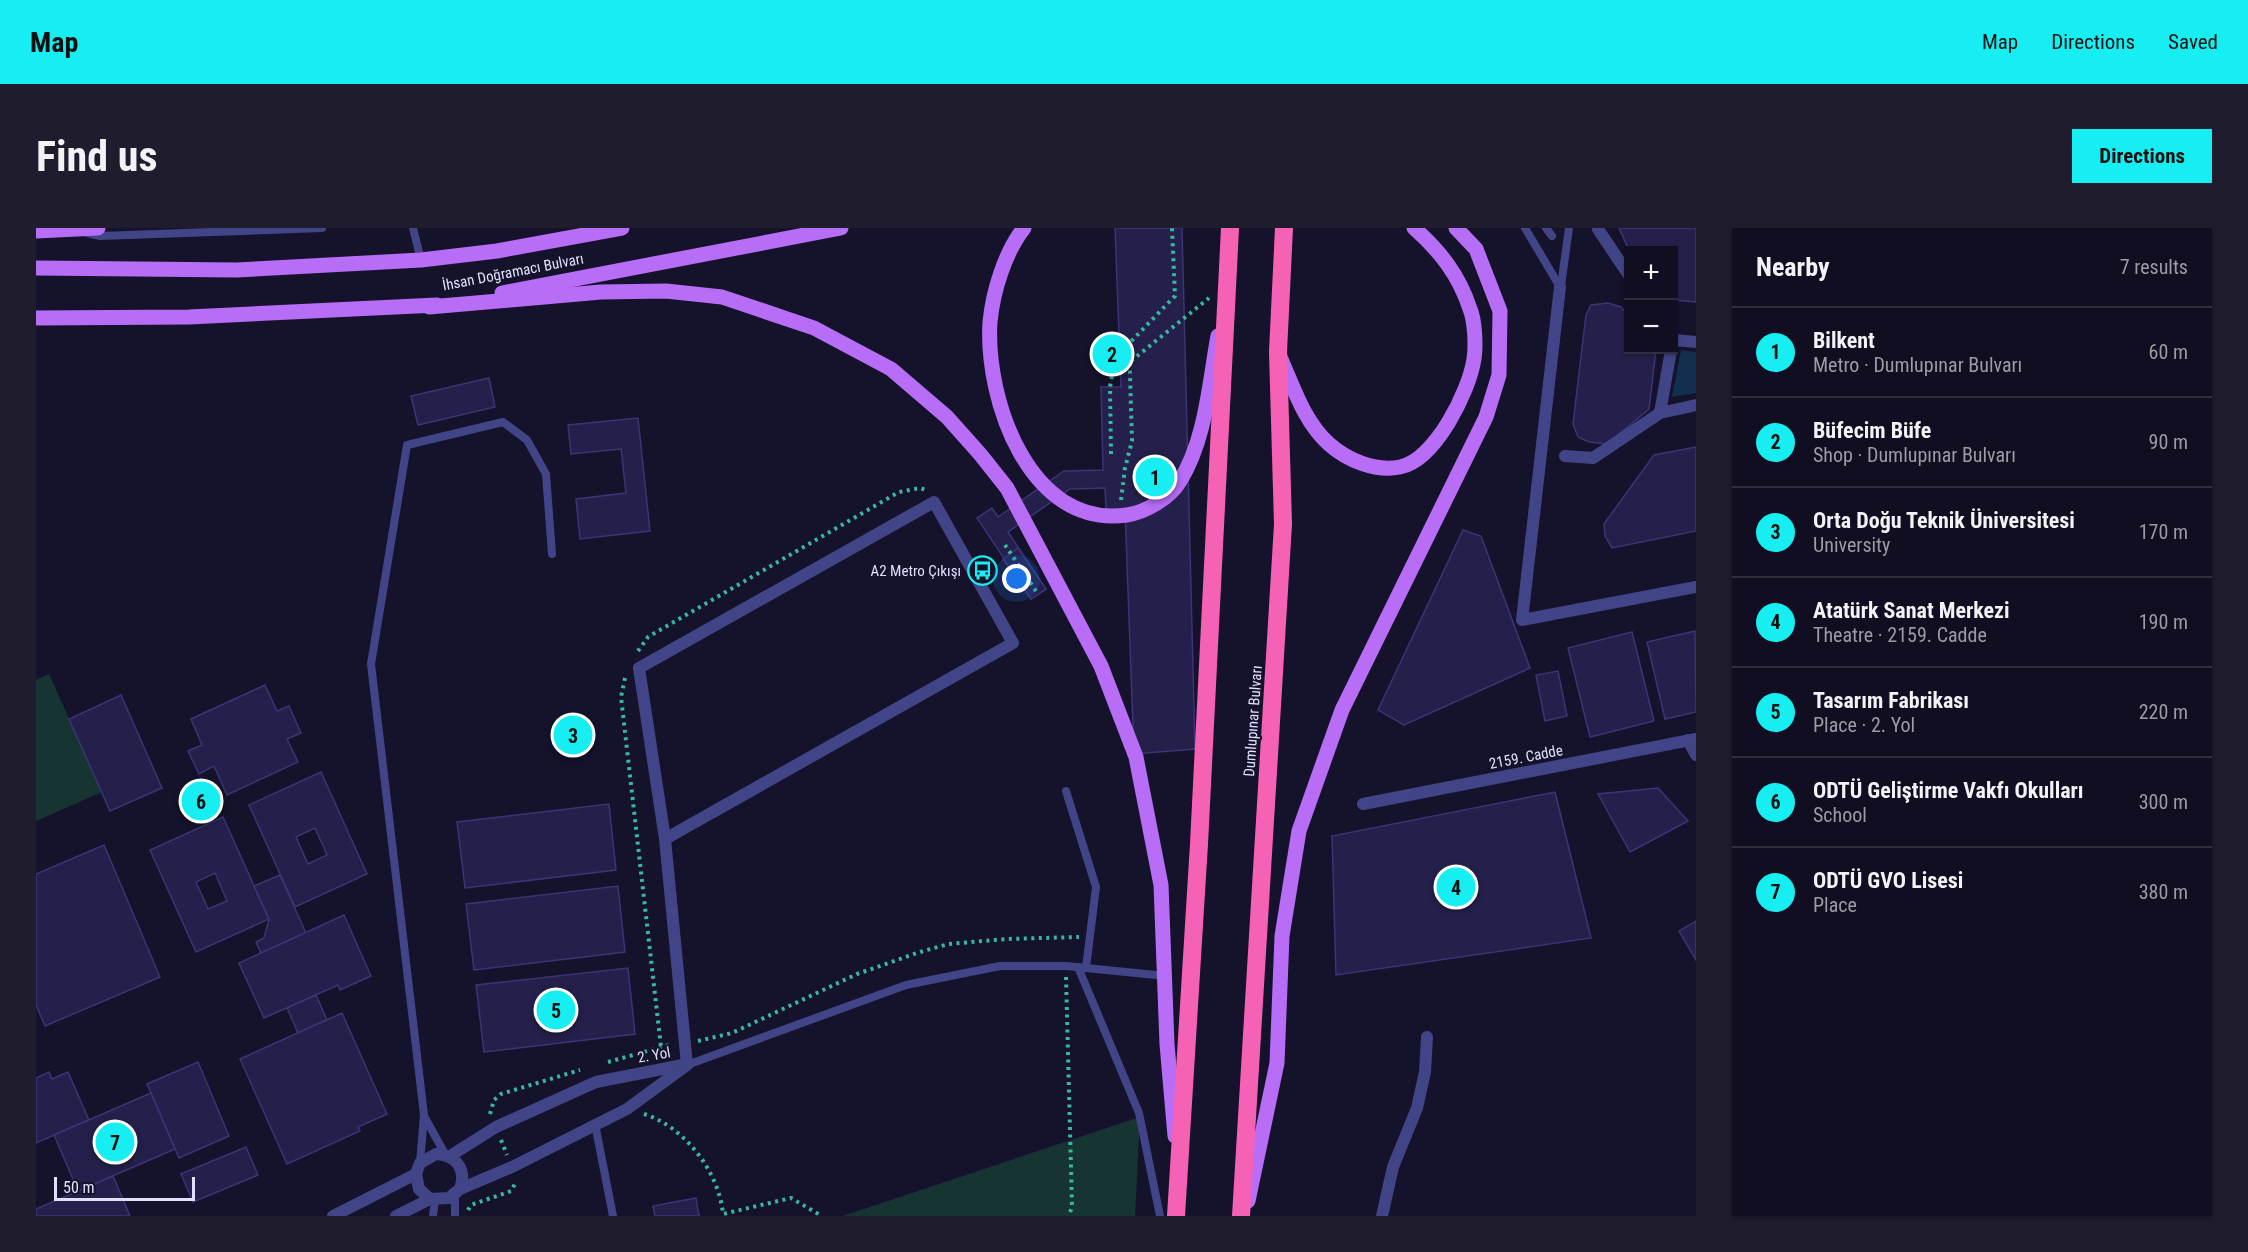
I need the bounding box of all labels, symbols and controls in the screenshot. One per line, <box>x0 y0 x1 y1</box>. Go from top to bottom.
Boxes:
text: Map <box>30 26 78 59</box>
text: Map <box>1982 30 2018 54</box>
text: Directions <box>2051 30 2135 54</box>
text: Saved <box>2168 30 2218 54</box>
button: Directions <box>2072 129 2212 183</box>
text: Find us <box>36 132 157 181</box>
map controls <box>1624 246 1678 354</box>
button: + <box>1624 246 1678 300</box>
street label: İhsan Doğramacı Bulvarı <box>441 249 585 295</box>
text: Nearby <box>1756 252 1830 282</box>
text: 7 results <box>2120 255 2188 279</box>
button: − <box>1624 300 1678 354</box>
text: Bilkent <box>1813 328 1875 353</box>
pin: 2 <box>1092 332 1132 376</box>
text: 1 <box>1770 340 1781 364</box>
text: 60 m <box>2149 340 2188 364</box>
text: Metro · Dumlupınar Bulvarı <box>1813 353 2022 377</box>
text: Büfecim Büfe <box>1813 418 1931 443</box>
text: 2 <box>1770 430 1781 454</box>
text: 90 m <box>2149 430 2188 454</box>
text: Shop · Dumlupınar Bulvarı <box>1813 443 2016 467</box>
pin: 1 <box>1136 454 1174 500</box>
text: Orta Doğu Teknik Üniversitesi <box>1813 508 2075 533</box>
text: 3 <box>1770 520 1781 544</box>
text: 170 m <box>2139 520 2188 544</box>
text: University <box>1813 533 1890 557</box>
bus stop icon: A2 Metro Çıkışı <box>966 555 998 587</box>
place label: A2 Metro Çıkışı <box>871 562 961 580</box>
your location <box>1002 564 1031 593</box>
text: Atatürk Sanat Merkezi <box>1813 598 2010 623</box>
text: 4 <box>1770 610 1781 634</box>
text: 190 m <box>2139 610 2188 634</box>
text: Theatre · 2159. Cadde <box>1813 623 1987 647</box>
street label: Dumlupınar Bulvarı <box>1240 665 1266 777</box>
text: Tasarım Fabrikası <box>1813 688 1969 713</box>
text: 5 <box>1770 700 1781 724</box>
text: 220 m <box>2139 700 2188 724</box>
pin: 3 <box>554 712 592 758</box>
text: Place · 2. Yol <box>1813 713 1915 737</box>
street label: 2159. Cadde <box>1488 741 1564 773</box>
pin: 6 <box>182 778 220 824</box>
text: ODTÜ Geliştirme Vakfı Okulları <box>1813 778 2084 803</box>
text: 6 <box>1770 790 1781 814</box>
text: 300 m <box>2139 790 2188 814</box>
text: School <box>1813 803 1867 827</box>
pin: 4 <box>1436 864 1476 910</box>
text: ODTÜ GVO Lisesi <box>1813 868 1963 893</box>
text: 7 <box>1770 880 1781 904</box>
text: 380 m <box>2139 880 2188 904</box>
text: Place <box>1813 893 1857 917</box>
pin: 5 <box>536 988 576 1032</box>
street label: 2. Yol <box>636 1043 672 1067</box>
pin: 7 <box>96 1120 134 1164</box>
scale bar <box>54 1174 195 1202</box>
text: 50 m <box>63 1178 95 1197</box>

